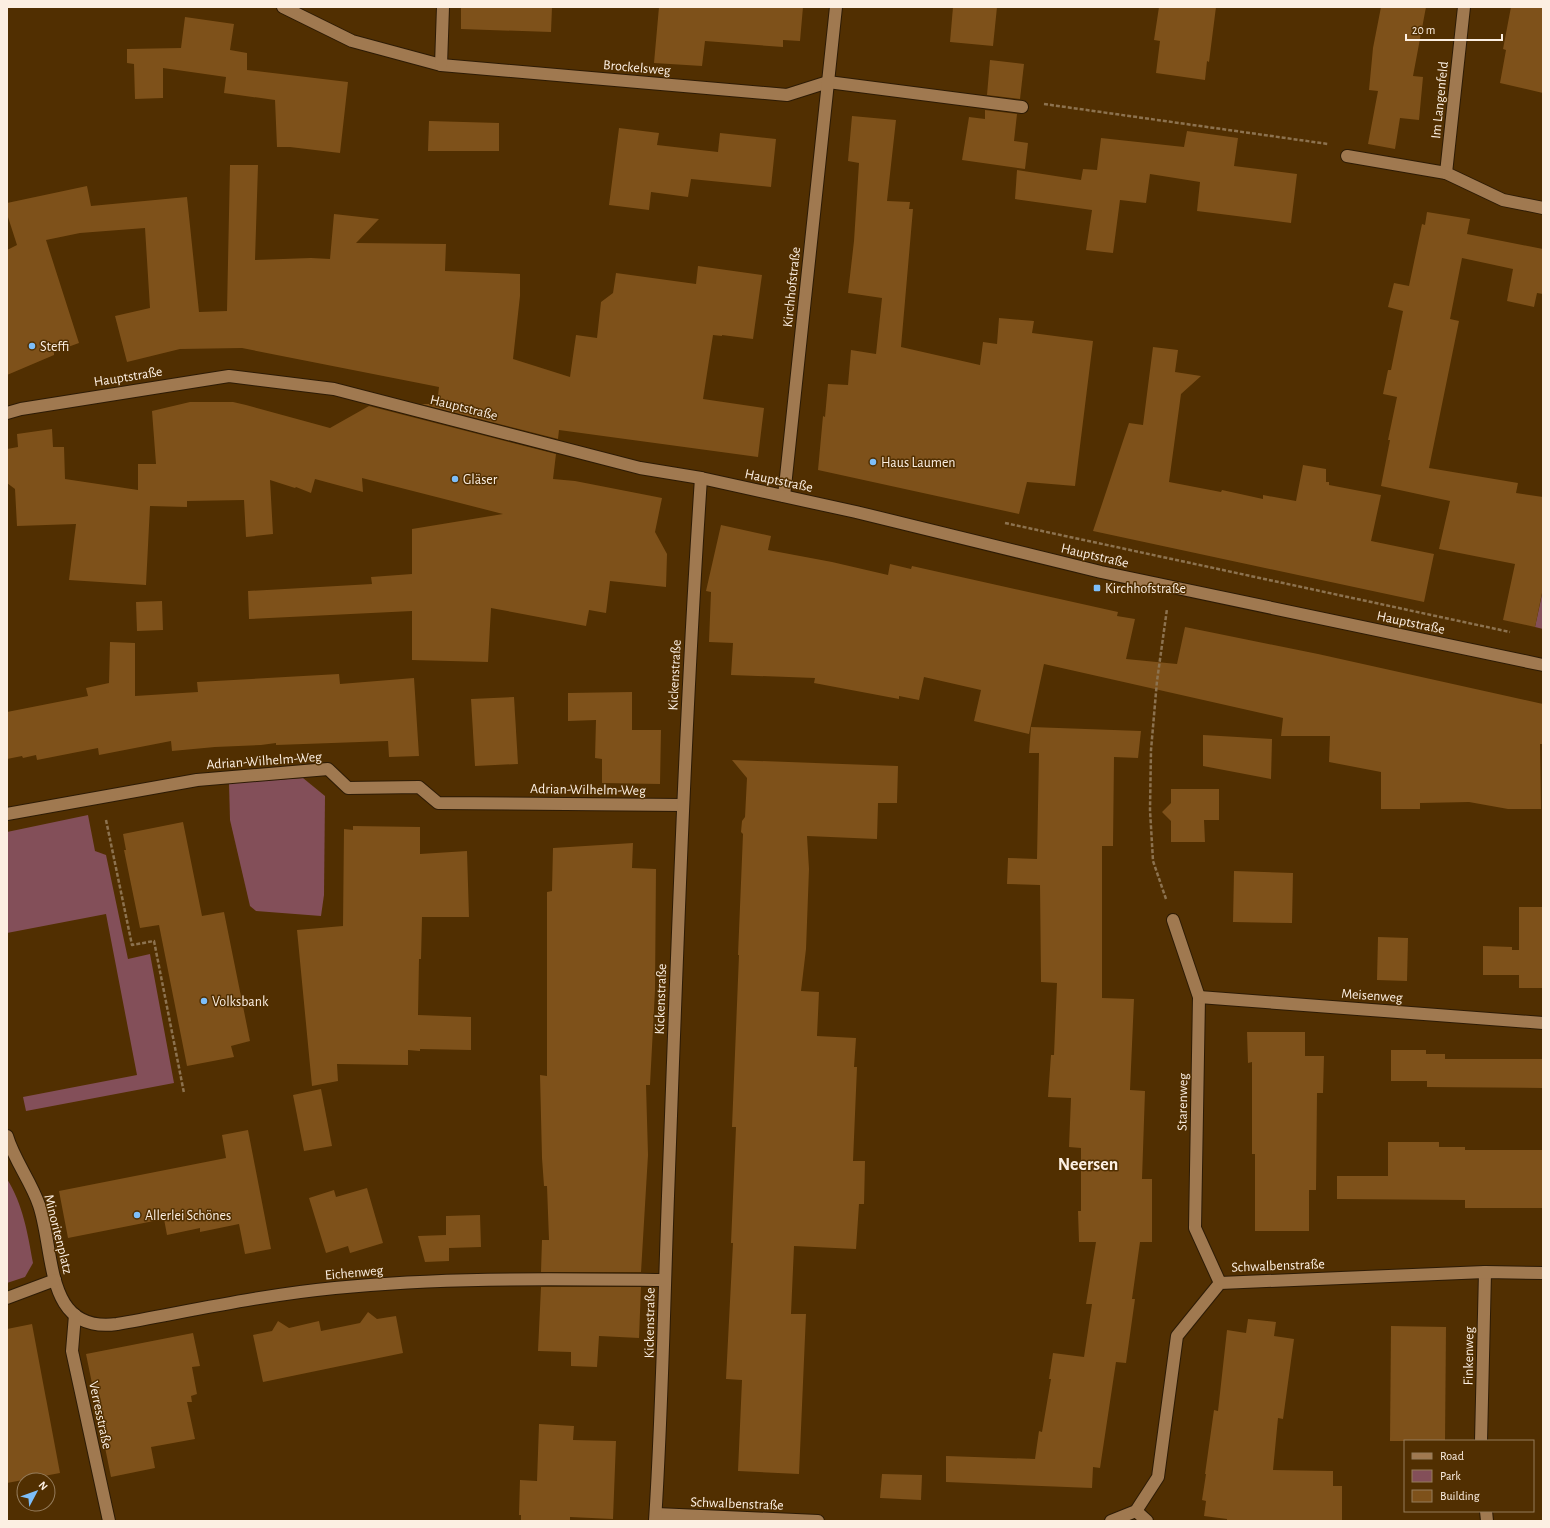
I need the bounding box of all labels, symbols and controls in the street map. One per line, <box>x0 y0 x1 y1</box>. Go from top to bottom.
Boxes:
scale bar <box>1406 16 1502 42</box>
text: 20 m <box>1412 24 1435 36</box>
street label: Brockelsweg <box>603 58 671 78</box>
street label: Im Langenfeld <box>1429 61 1451 140</box>
street label: Kirchhofstraße <box>781 246 803 328</box>
place label: Steffi <box>40 340 69 354</box>
marker: Steffi <box>27 341 37 351</box>
street label: Hauptstraße <box>93 365 163 389</box>
street label: Hauptstraße <box>428 393 499 423</box>
place label: Haus Laumen <box>881 456 956 470</box>
marker: Haus Laumen <box>868 457 878 467</box>
street label: Hauptstraße <box>743 467 814 495</box>
place label: Gläser <box>463 473 498 487</box>
marker: Gläser <box>450 474 460 484</box>
street label: Hauptstraße <box>1059 541 1130 571</box>
place label: Kirchhofstraße <box>1105 582 1186 596</box>
marker: Kirchhofstraße <box>1092 583 1102 593</box>
street label: Hauptstraße <box>1375 609 1446 637</box>
street label: Kickenstraße <box>666 639 684 711</box>
street label: Adrian-Wilhelm-Weg <box>206 750 322 772</box>
street label: Adrian-Wilhelm-Weg <box>530 782 646 798</box>
street label: Kickenstraße <box>653 963 669 1035</box>
street label: Meisenweg <box>1341 987 1403 1005</box>
place label: Volksbank <box>212 995 269 1009</box>
marker: Volksbank <box>199 996 209 1006</box>
street label: Starenweg <box>1175 1073 1191 1131</box>
district label: Neersen <box>1058 1156 1118 1174</box>
street label: Minoritenplatz <box>41 1193 75 1276</box>
place label: Allerlei Schönes <box>145 1209 231 1223</box>
marker: Allerlei Schönes <box>132 1210 142 1220</box>
street label: Schwalbenstraße <box>1231 1257 1325 1275</box>
street label: Eichenweg <box>324 1263 384 1283</box>
street label: Kickenstraße <box>642 1287 658 1359</box>
street label: Finkenweg <box>1461 1326 1477 1385</box>
street label: Verresstraße <box>86 1380 114 1450</box>
legend <box>1404 1440 1534 1512</box>
text: Road <box>1440 1450 1464 1462</box>
text: Park <box>1440 1470 1461 1482</box>
north arrow <box>16 1472 56 1512</box>
text: N <box>37 1479 50 1492</box>
text: Building <box>1440 1490 1480 1502</box>
street label: Schwalbenstraße <box>690 1495 784 1513</box>

